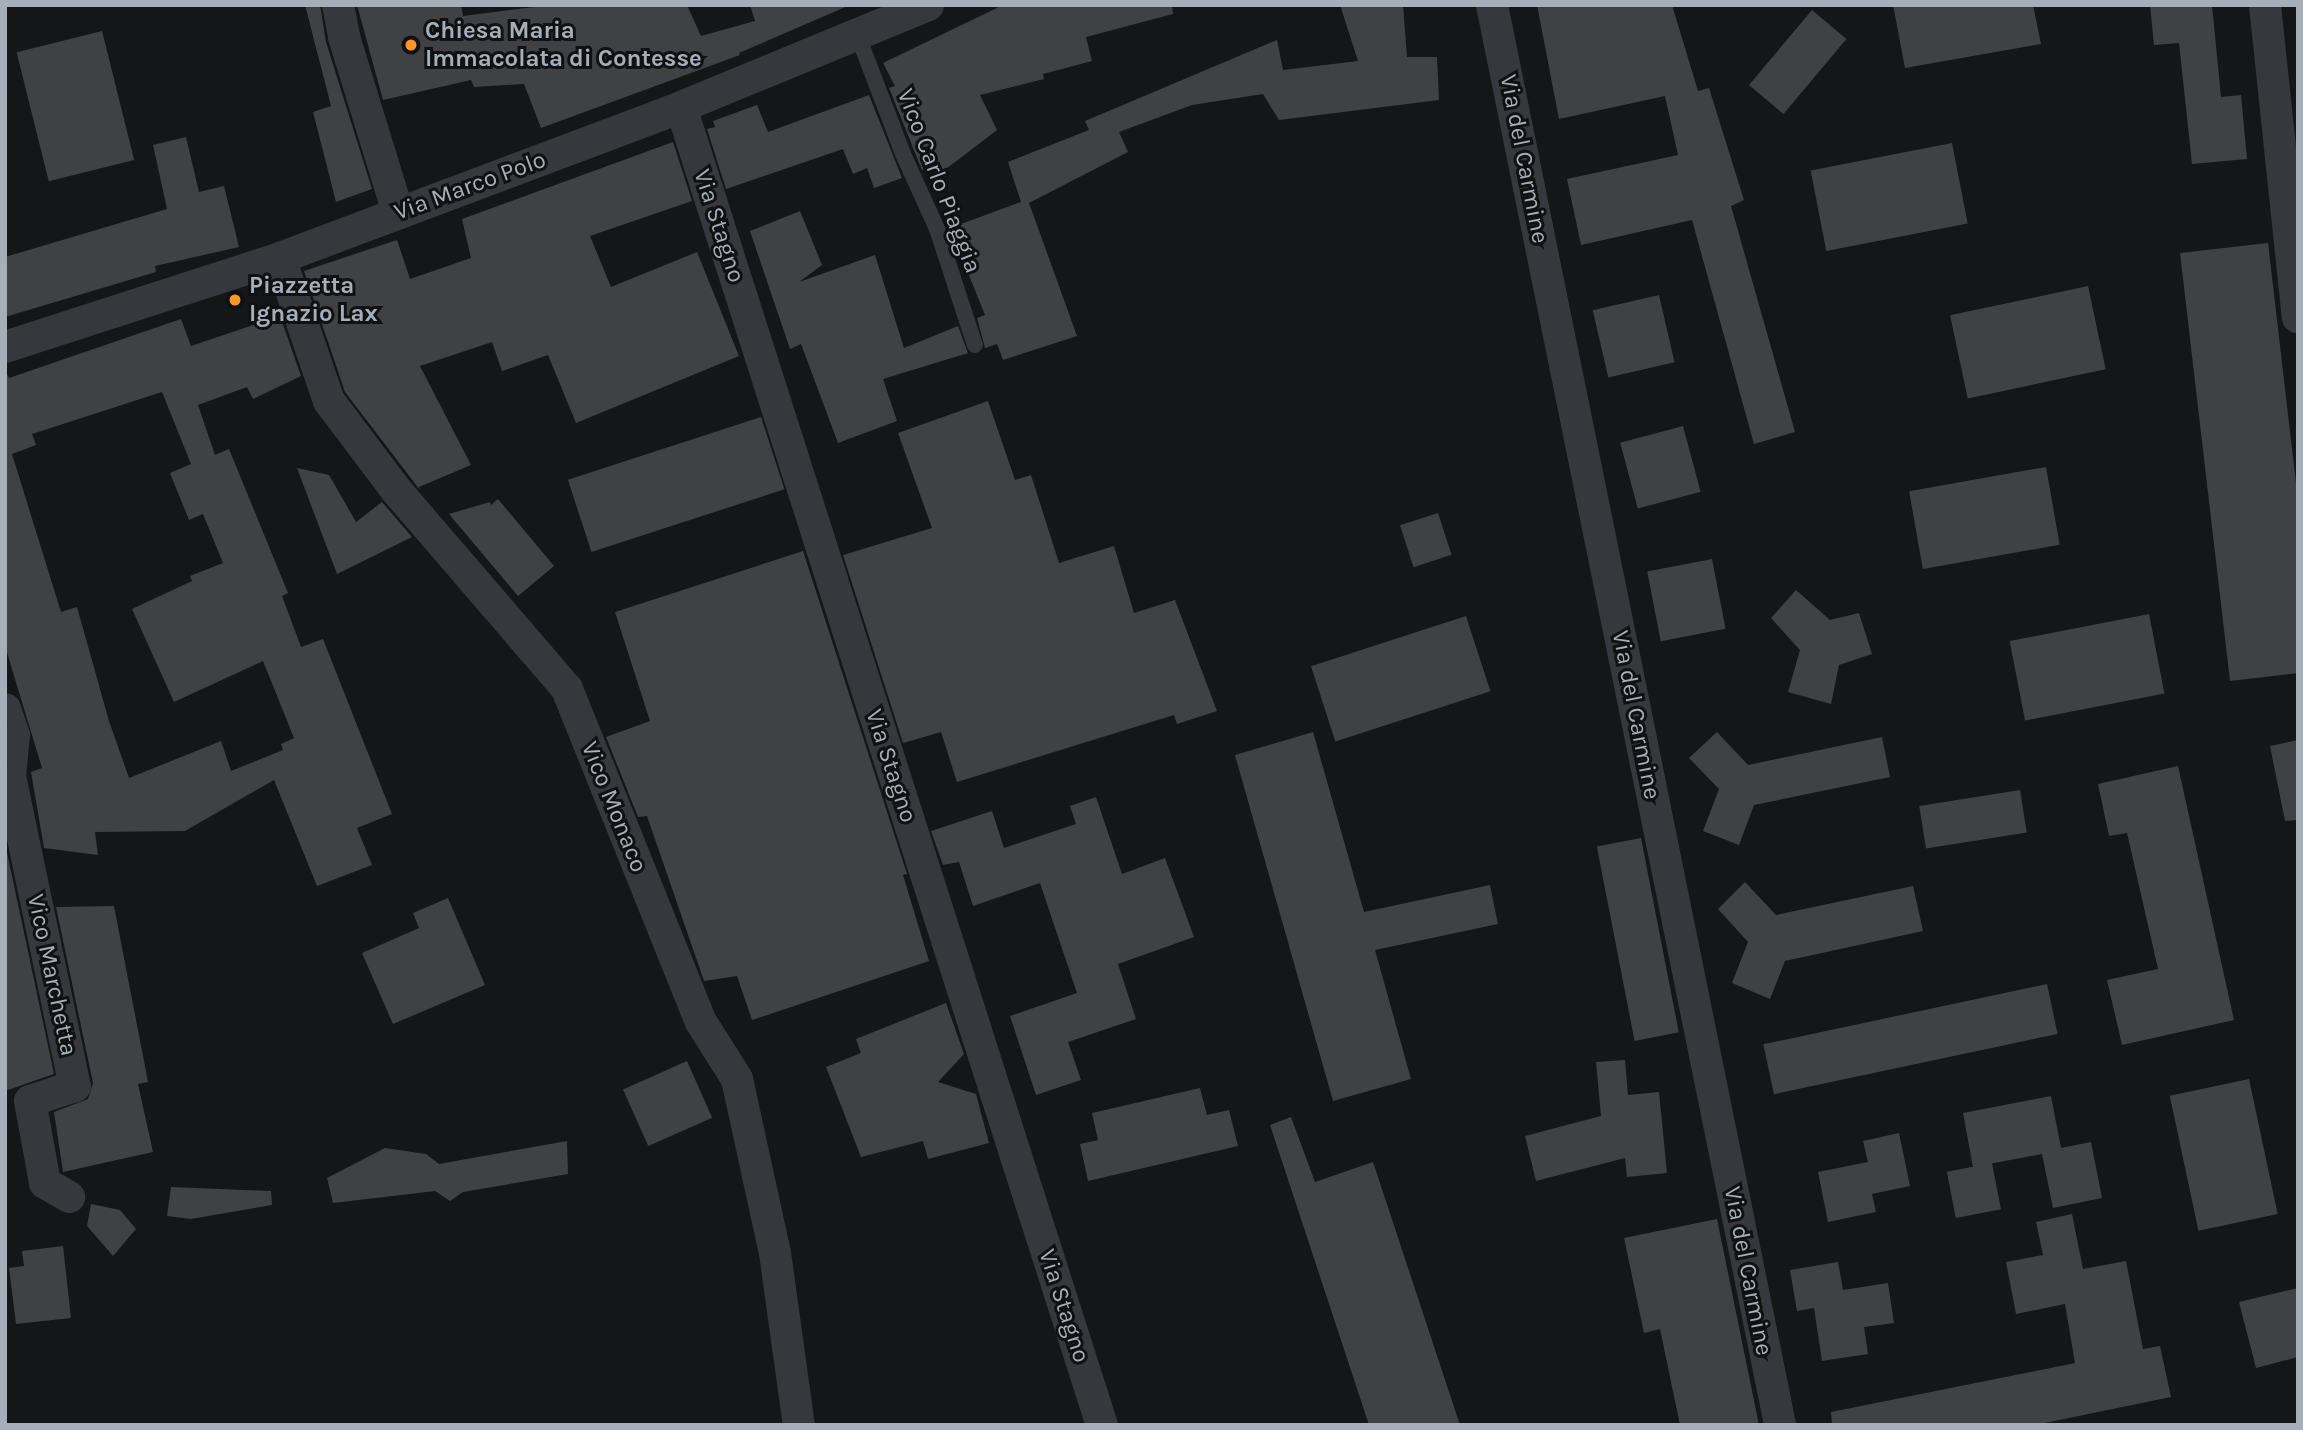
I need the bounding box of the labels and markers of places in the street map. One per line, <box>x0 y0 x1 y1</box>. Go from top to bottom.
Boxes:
place label: Chiesa Maria Immacolata di Contesse <box>425 17 702 73</box>
marker: Chiesa Maria Immacolata di Contesse <box>403 37 419 53</box>
place label: Piazzetta Ignazio Lax <box>249 272 378 328</box>
marker: Piazzetta Ignazio Lax <box>227 292 243 308</box>

